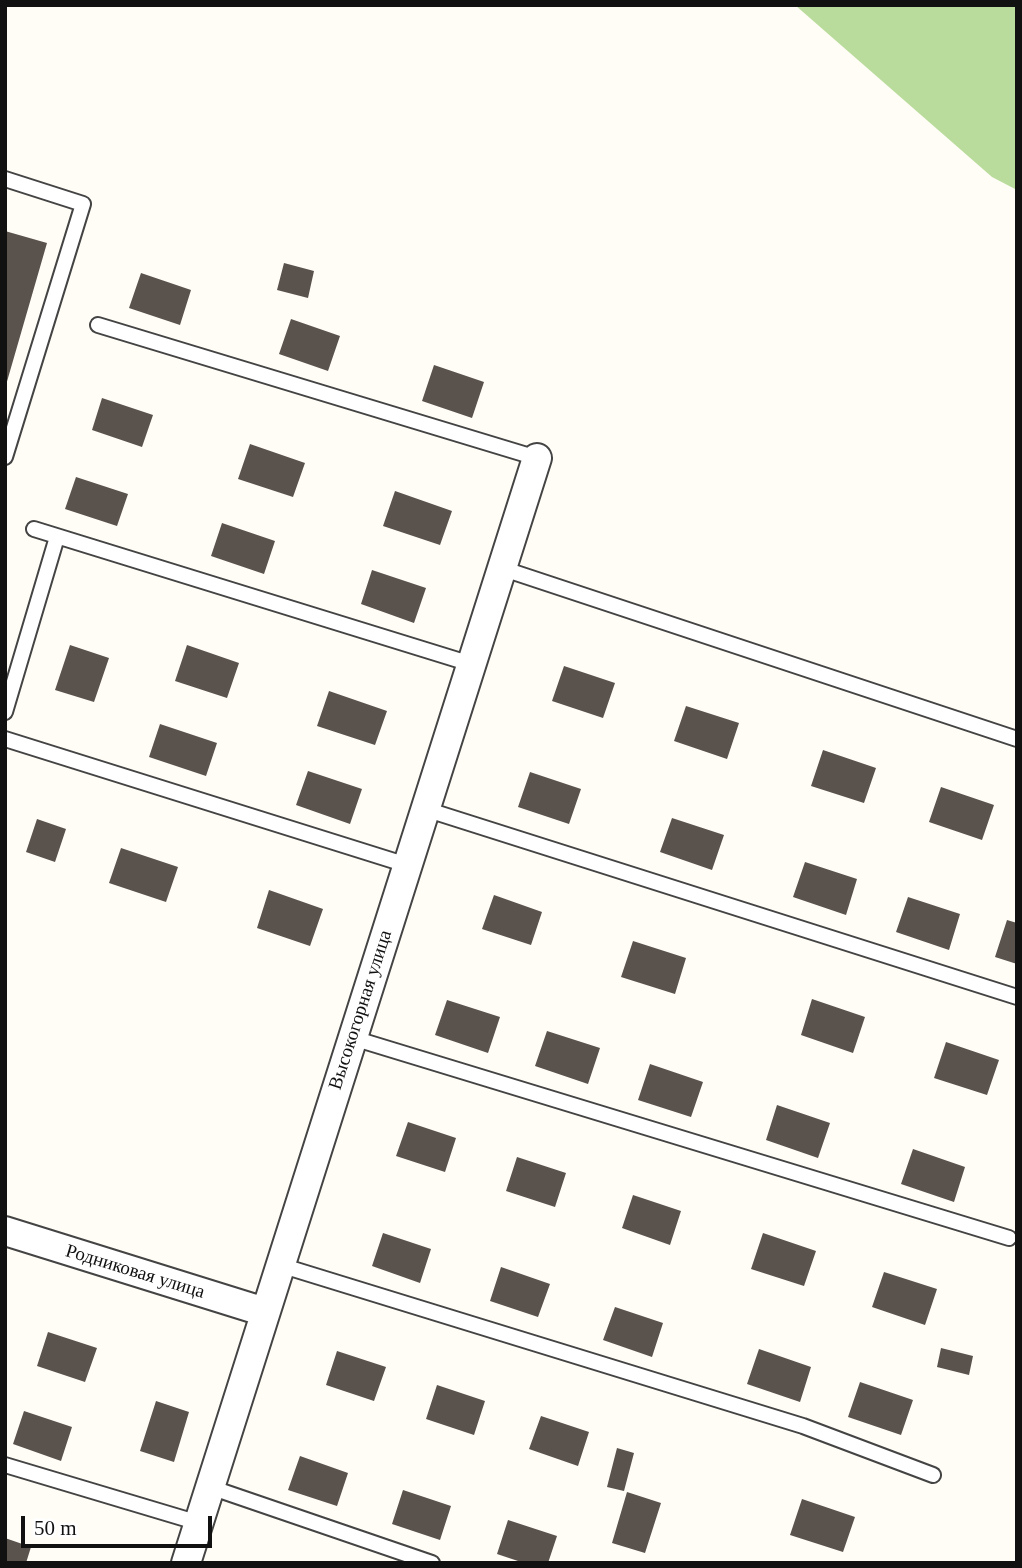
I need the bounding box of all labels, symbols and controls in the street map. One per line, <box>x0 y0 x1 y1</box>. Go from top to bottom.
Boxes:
street label: Высокогорная улица <box>324 927 398 1093</box>
street label: Родниковая улица <box>63 1240 207 1304</box>
scale bar <box>24 1502 215 1546</box>
text: 50 m <box>34 1516 77 1540</box>

